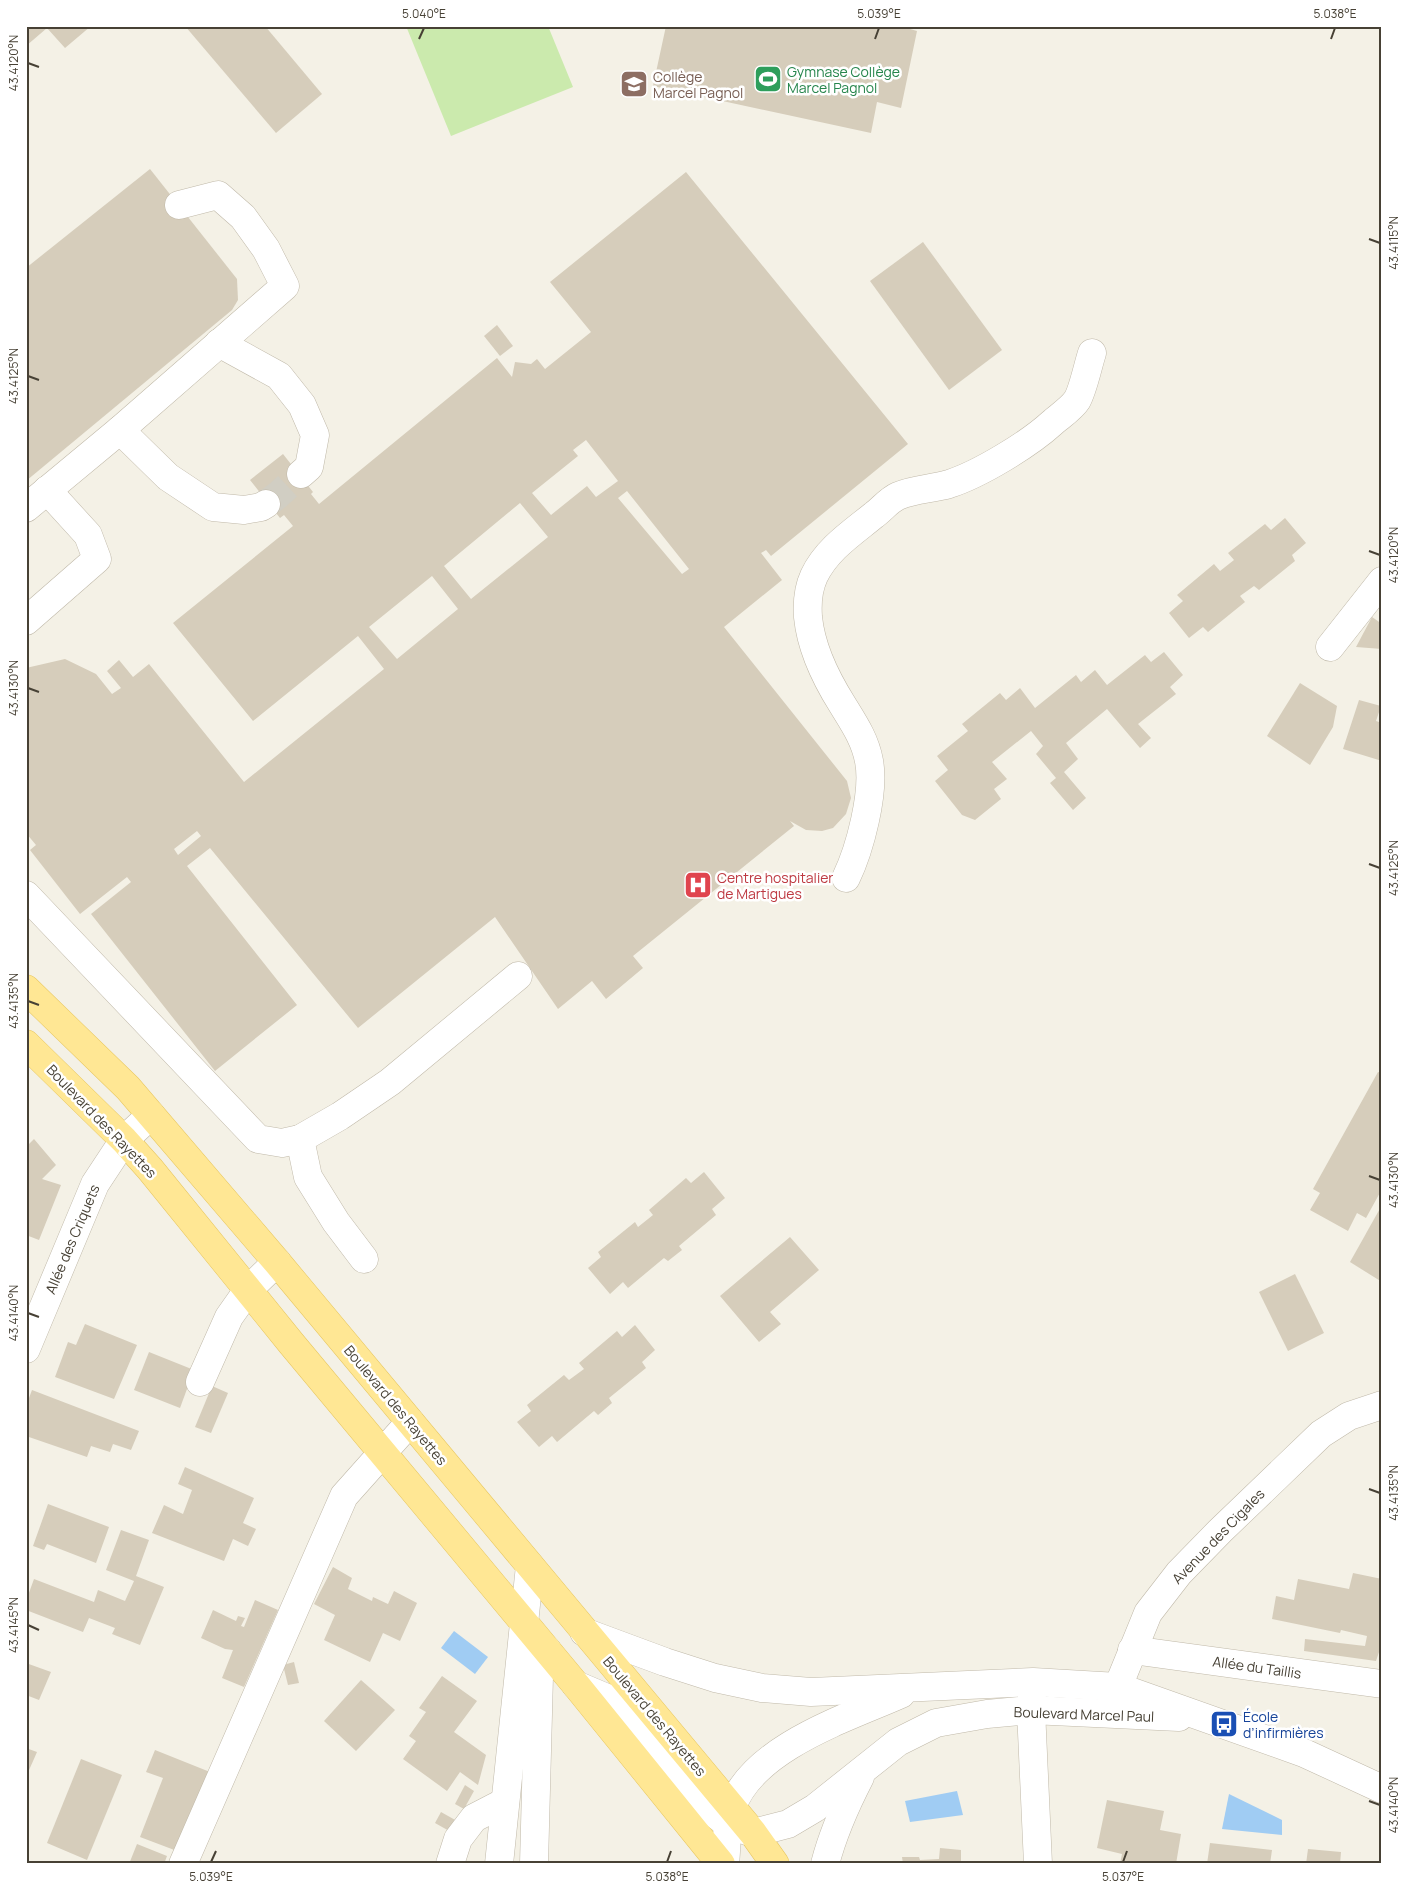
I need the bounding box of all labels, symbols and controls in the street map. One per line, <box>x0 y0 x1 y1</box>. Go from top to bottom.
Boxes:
text: 5.040°E <box>402 5 446 22</box>
text: 5.039°E <box>857 5 901 22</box>
text: 5.038°E <box>1313 5 1357 22</box>
text: 43.4120°N <box>5 35 22 91</box>
place label: Gymnase Collège Marcel Pagnol <box>787 62 900 97</box>
sports icon: Gymnase Collège Marcel Pagnol <box>753 64 783 94</box>
place label: Collège Marcel Pagnol <box>653 67 743 102</box>
school or university icon: Collège Marcel Pagnol <box>619 69 649 99</box>
text: 43.4115°N <box>1385 216 1402 270</box>
text: 43.4125°N <box>5 348 22 404</box>
text: 43.4120°N <box>1385 527 1402 583</box>
text: 43.4130°N <box>5 660 22 716</box>
text: 43.4125°N <box>1385 840 1402 896</box>
place label: Centre hospitalier de Martigues <box>717 868 833 903</box>
hospital icon: Centre hospitalier de Martigues <box>683 870 713 900</box>
text: 43.4135°N <box>5 973 22 1029</box>
street label: Boulevard des Rayettes <box>43 1060 161 1182</box>
text: 43.4130°N <box>1385 1152 1402 1208</box>
street label: Allée des Criquets <box>40 1181 104 1297</box>
text: 43.4140°N <box>5 1285 22 1341</box>
street label: Boulevard des Rayettes <box>340 1341 452 1469</box>
text: 43.4135°N <box>1385 1465 1402 1521</box>
street label: Avenue des Cigales <box>1168 1484 1268 1588</box>
text: 43.4145°N <box>5 1597 22 1653</box>
street label: Allée du Taillis <box>1211 1651 1303 1683</box>
street label: Boulevard des Rayettes <box>599 1652 711 1780</box>
street label: Boulevard Marcel Paul <box>1013 1702 1155 1726</box>
place label: École d’infirmières <box>1243 1707 1324 1742</box>
bus stop icon: École d’infirmières <box>1209 1709 1239 1739</box>
text: 43.4140°N <box>1385 1777 1402 1833</box>
text: 5.039°E <box>189 1868 233 1885</box>
text: 5.038°E <box>645 1868 689 1885</box>
text: 5.037°E <box>1102 1868 1144 1885</box>

